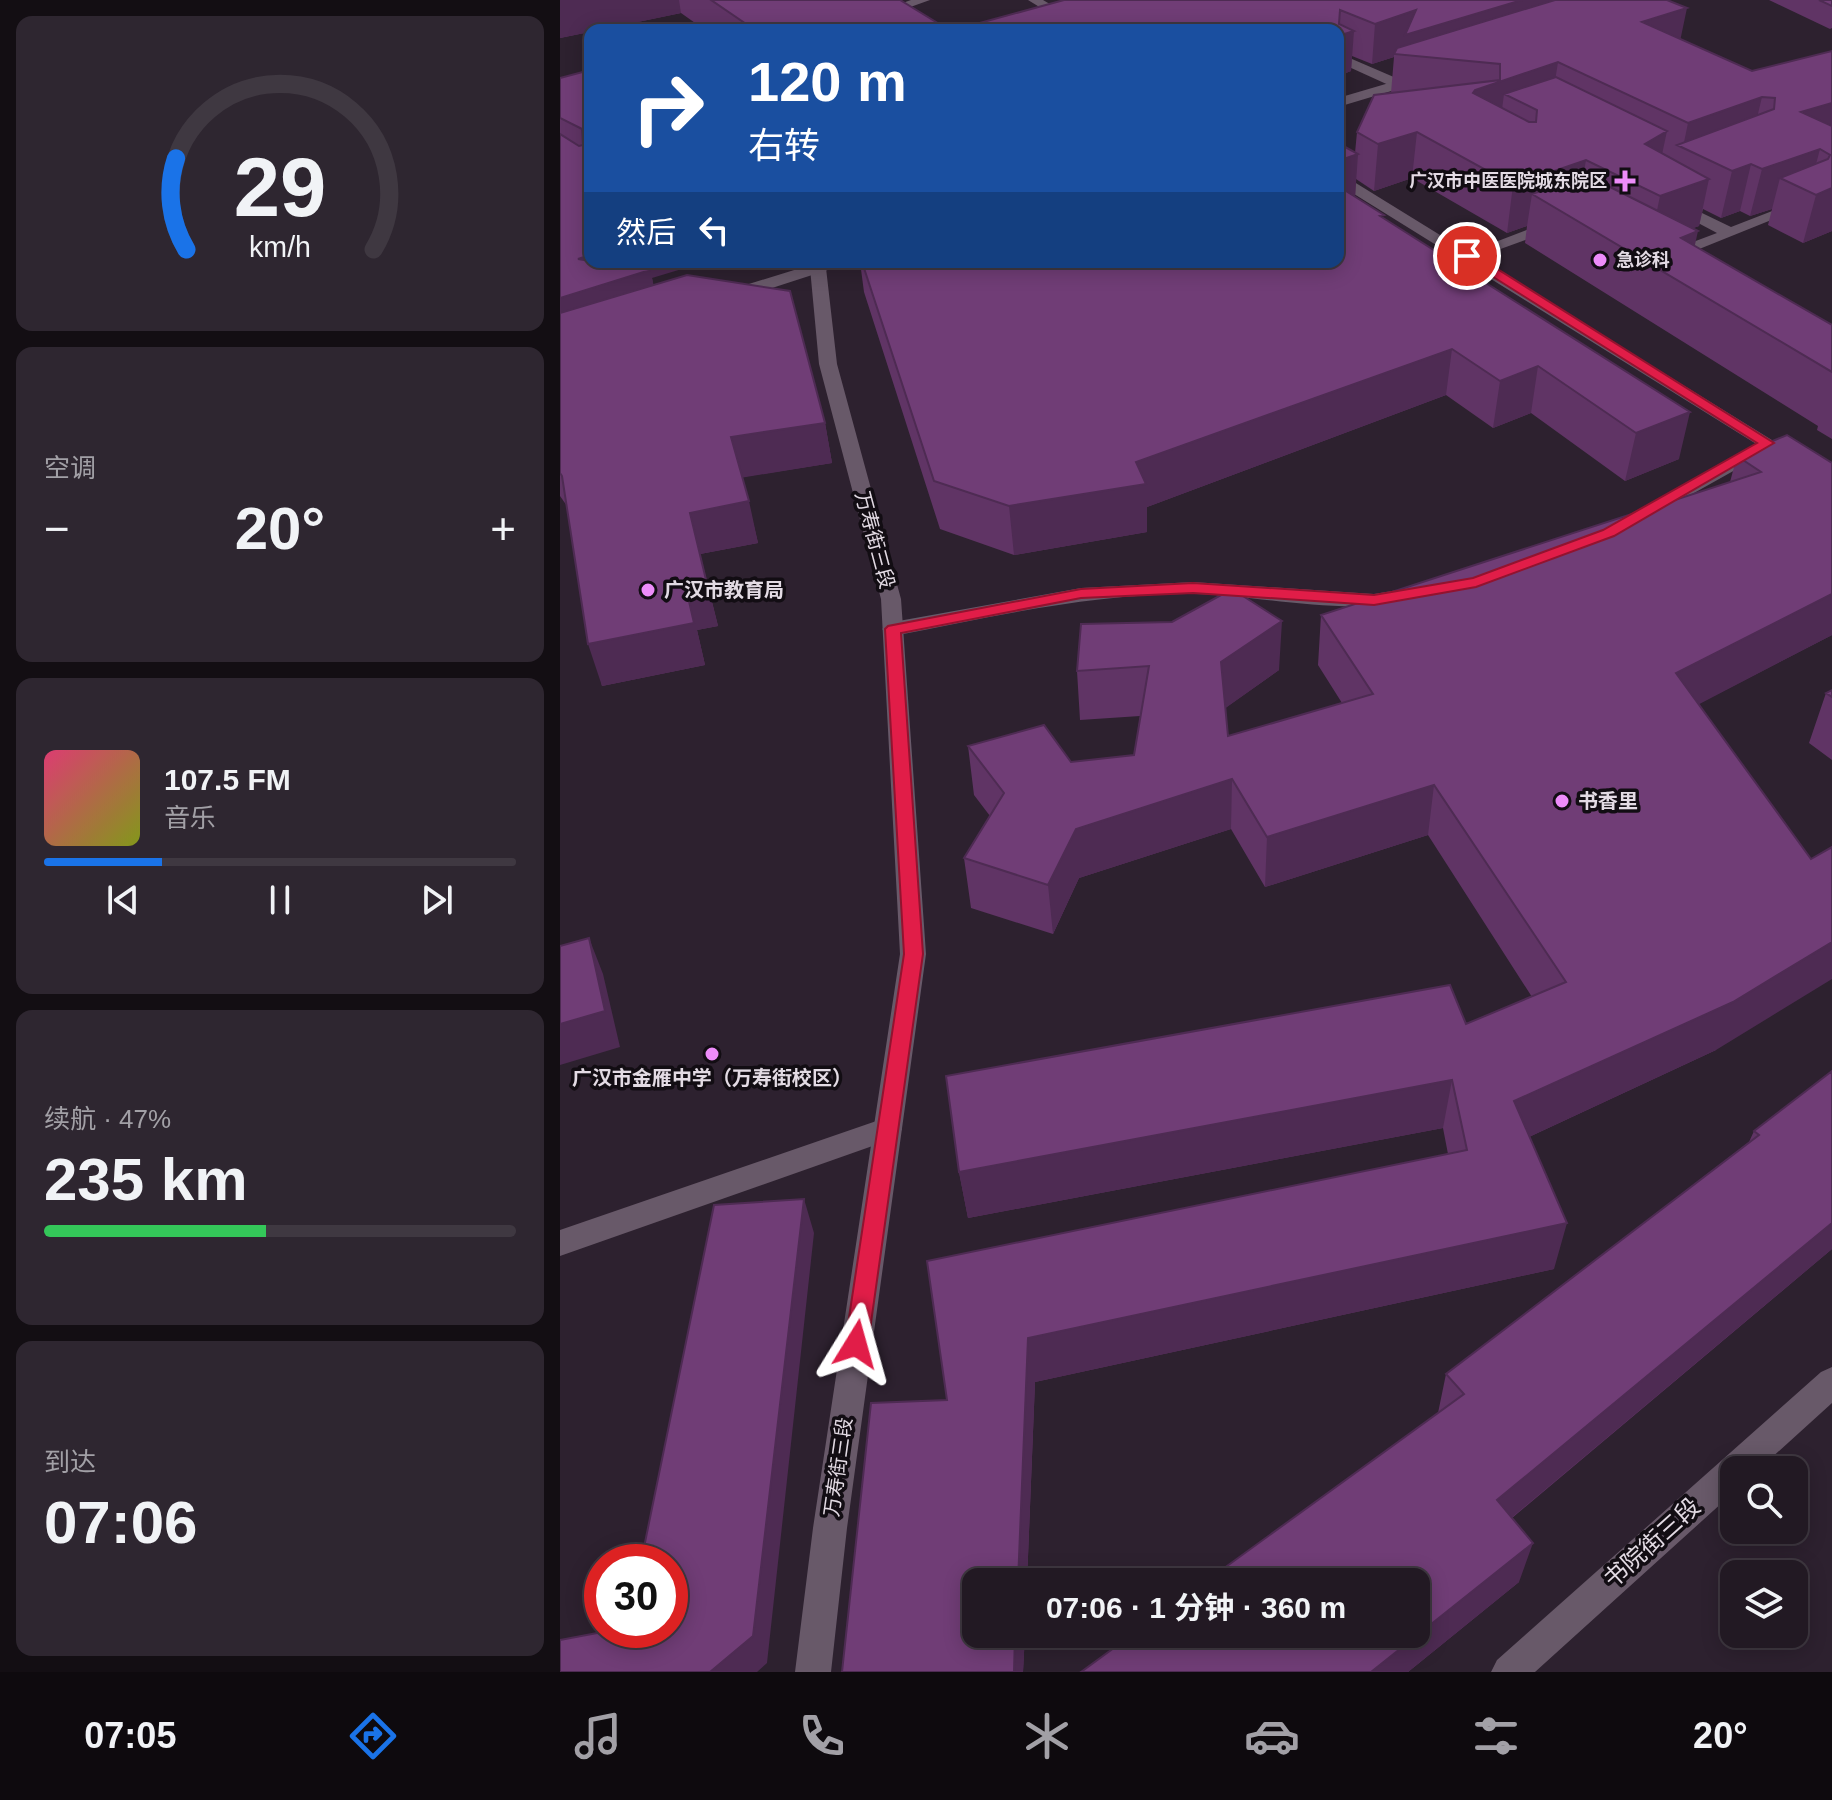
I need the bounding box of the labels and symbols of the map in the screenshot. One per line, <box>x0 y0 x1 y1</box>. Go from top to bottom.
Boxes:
marker: 广汉市中医医院城东院区 <box>1614 170 1636 192</box>
place label: 广汉市中医医院城东院区 <box>1409 171 1607 191</box>
pin <box>1433 222 1501 290</box>
place label: 急诊科 <box>1616 250 1670 270</box>
marker: 急诊科 <box>1591 251 1609 269</box>
street label: 万寿街三段 <box>851 489 899 591</box>
place label: 广汉市教育局 <box>664 579 784 601</box>
marker: 广汉市教育局 <box>639 581 657 599</box>
place label: 书香里 <box>1578 790 1638 812</box>
marker: 书香里 <box>1553 792 1571 810</box>
marker: 广汉市金雁中学（万寿街校区） <box>703 1045 721 1063</box>
place label: 广汉市金雁中学（万寿街校区） <box>572 1067 852 1089</box>
position arrow <box>814 1302 898 1386</box>
street label: 万寿街三段 <box>820 1416 856 1518</box>
street label: 书院街三段 <box>1598 1492 1705 1593</box>
speed limit sign: 30 <box>584 1544 688 1648</box>

